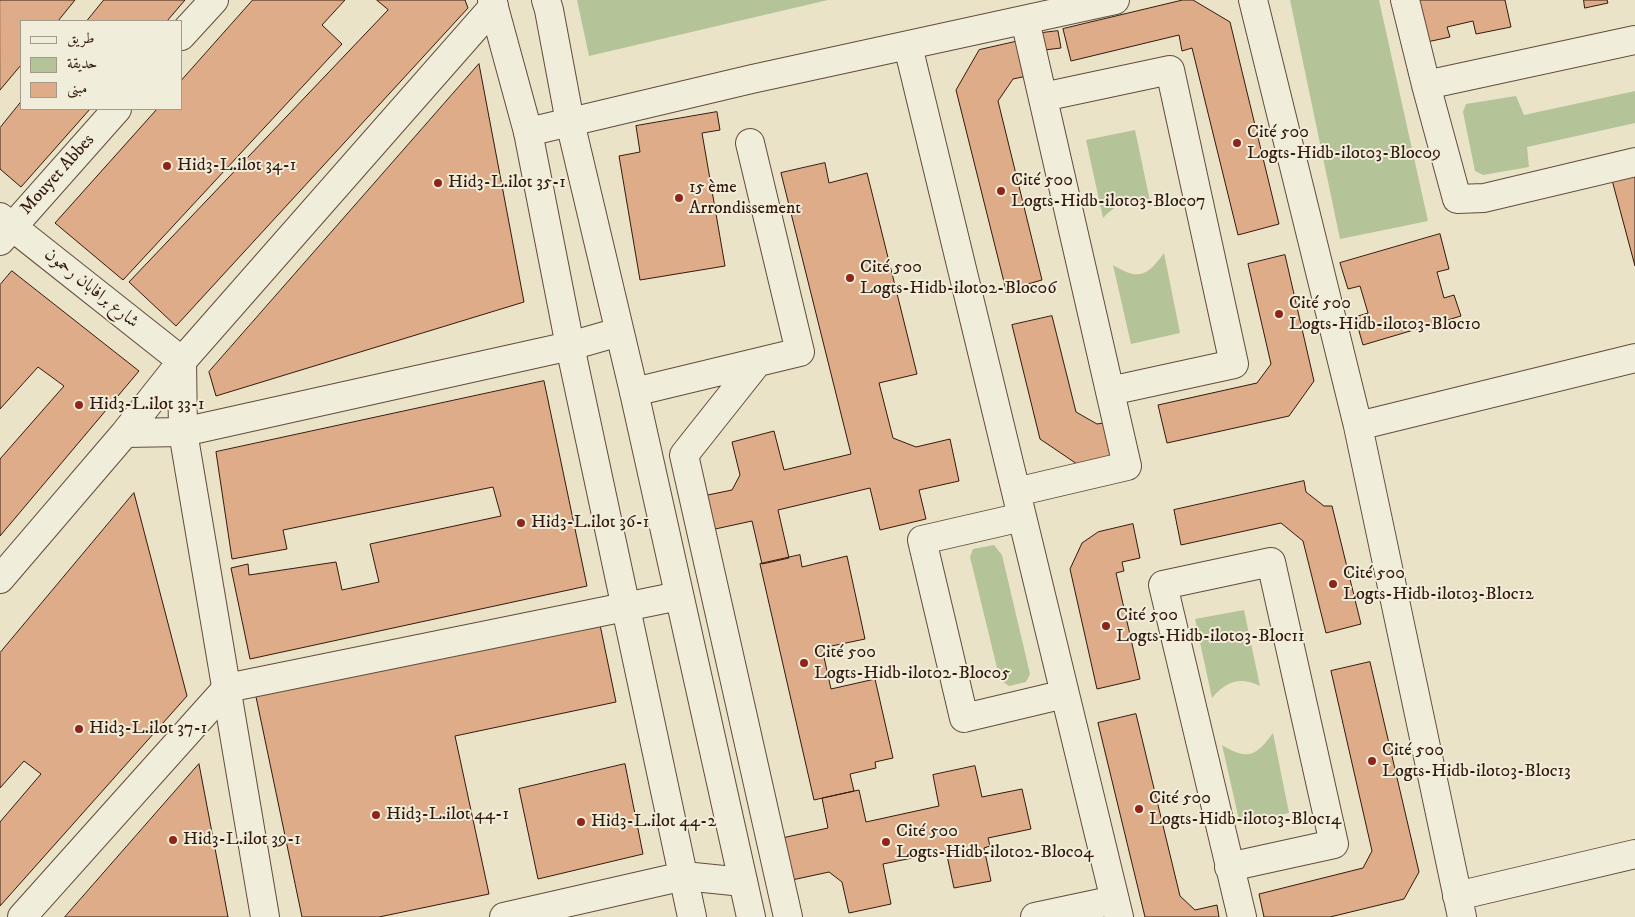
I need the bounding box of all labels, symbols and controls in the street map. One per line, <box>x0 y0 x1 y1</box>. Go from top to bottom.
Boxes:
legend <box>20 20 182 110</box>
text: طريق <box>67 29 94 48</box>
text: حديقة <box>67 54 97 73</box>
text: مبنى <box>67 79 87 98</box>
place label: Cité 500 Logts-Hidb-ilot03-Bloc09 <box>1247 122 1441 164</box>
street label: Mouyet Abbes <box>16 130 100 220</box>
marker: Cité 500 Logts-Hidb-ilot03-Bloc09 <box>1231 137 1243 149</box>
place label: Hid3-L.ilot 34-1 <box>177 155 296 177</box>
marker: Hid3-L.ilot 34-1 <box>161 160 173 172</box>
place label: Cité 500 Logts-Hidb-ilot03-Bloc07 <box>1011 170 1206 212</box>
place label: Hid3-L.ilot 35-1 <box>448 172 566 194</box>
marker: Hid3-L.ilot 35-1 <box>432 177 444 189</box>
place label: 15 ème Arrondissement <box>689 177 801 220</box>
marker: Cité 500 Logts-Hidb-ilot03-Bloc07 <box>995 185 1007 197</box>
marker: 15 ème Arrondissement <box>673 192 685 204</box>
street label: شارع برافابان رحمون <box>39 244 143 334</box>
place label: Cité 500 Logts-Hidb-ilot02-Bloc06 <box>860 257 1057 300</box>
marker: Cité 500 Logts-Hidb-ilot02-Bloc06 <box>844 272 856 284</box>
place label: Cité 500 Logts-Hidb-ilot03-Bloc10 <box>1289 293 1481 336</box>
marker: Cité 500 Logts-Hidb-ilot03-Bloc10 <box>1273 308 1285 320</box>
place label: Hid3-L.ilot 33-1 <box>89 394 205 416</box>
marker: Hid3-L.ilot 33-1 <box>73 399 85 411</box>
place label: Hid3-L.ilot 36-1 <box>531 512 649 534</box>
marker: Hid3-L.ilot 36-1 <box>515 517 527 529</box>
place label: Cité 500 Logts-Hidb-ilot03-Bloc12 <box>1343 563 1534 606</box>
marker: Cité 500 Logts-Hidb-ilot03-Bloc12 <box>1327 578 1339 590</box>
place label: Cité 500 Logts-Hidb-ilot03-Bloc11 <box>1116 605 1305 648</box>
marker: Cité 500 Logts-Hidb-ilot03-Bloc11 <box>1100 620 1112 632</box>
place label: Cité 500 Logts-Hidb-ilot02-Bloc05 <box>814 642 1010 684</box>
marker: Cité 500 Logts-Hidb-ilot02-Bloc05 <box>798 657 810 669</box>
place label: Hid3-L.ilot 37-1 <box>89 718 207 740</box>
marker: Hid3-L.ilot 37-1 <box>73 723 85 735</box>
place label: Cité 500 Logts-Hidb-ilot03-Bloc13 <box>1382 740 1571 782</box>
marker: Cité 500 Logts-Hidb-ilot03-Bloc13 <box>1366 755 1378 767</box>
place label: Cité 500 Logts-Hidb-ilot03-Bloc14 <box>1149 788 1341 831</box>
marker: Cité 500 Logts-Hidb-ilot03-Bloc14 <box>1133 803 1145 815</box>
place label: Hid3-L.ilot 44-1 <box>386 804 509 826</box>
marker: Hid3-L.ilot 44-1 <box>370 809 382 821</box>
place label: Hid3-L.ilot 44-2 <box>591 811 716 833</box>
marker: Hid3-L.ilot 44-2 <box>575 816 587 828</box>
place label: Cité 500 Logts-Hidb-ilot02-Bloc04 <box>896 821 1094 864</box>
place label: Hid3-L.ilot 39-1 <box>183 829 301 851</box>
marker: Hid3-L.ilot 39-1 <box>167 834 179 846</box>
marker: Cité 500 Logts-Hidb-ilot02-Bloc04 <box>880 836 892 848</box>

